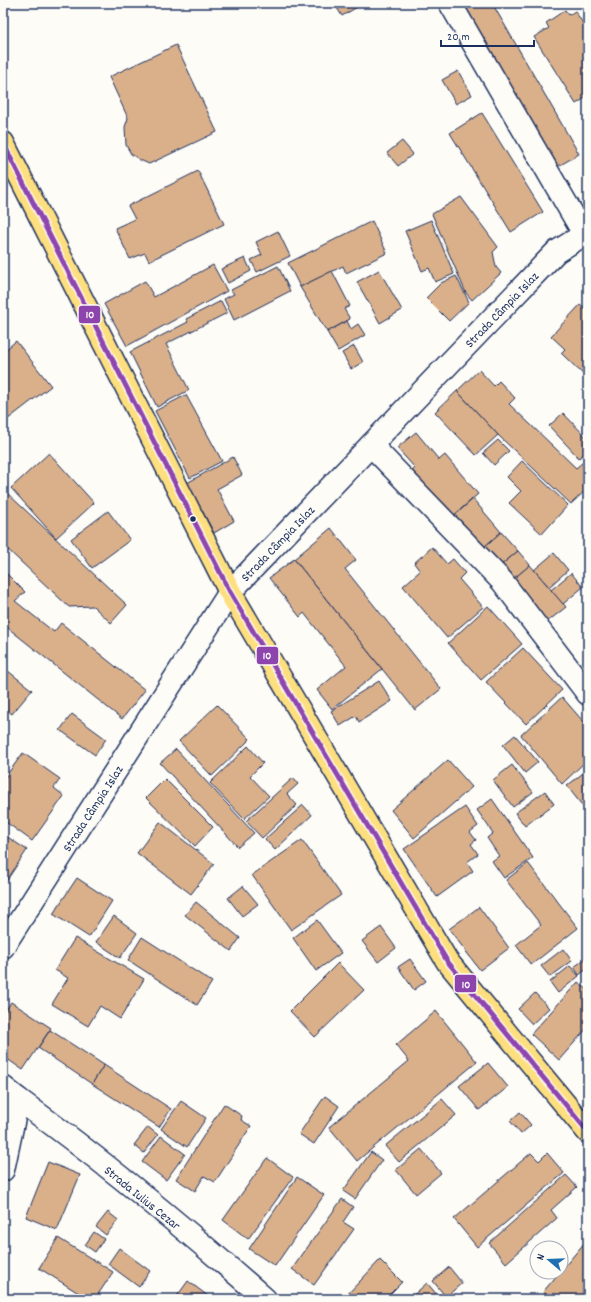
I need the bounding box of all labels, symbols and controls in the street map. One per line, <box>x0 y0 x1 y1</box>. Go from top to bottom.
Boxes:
scale bar <box>441 22 534 48</box>
text: 20 m <box>447 29 470 46</box>
street label: Strada Câmpia Islaz <box>461 268 544 353</box>
line badge: 10 <box>78 305 101 324</box>
text: 10 <box>86 308 94 324</box>
street label: Strada Câmpia Islaz <box>237 502 320 587</box>
unlabelled marker <box>188 514 198 524</box>
line badge: 10 <box>256 646 279 665</box>
text: 10 <box>263 649 271 665</box>
street label: Strada Câmpia Islaz <box>59 762 129 856</box>
line badge: 10 <box>454 974 477 993</box>
text: 10 <box>462 978 470 994</box>
street label: Strada Iulius Cezar <box>99 1162 184 1236</box>
north arrow <box>529 1240 569 1280</box>
text: N <box>533 1252 550 1263</box>

